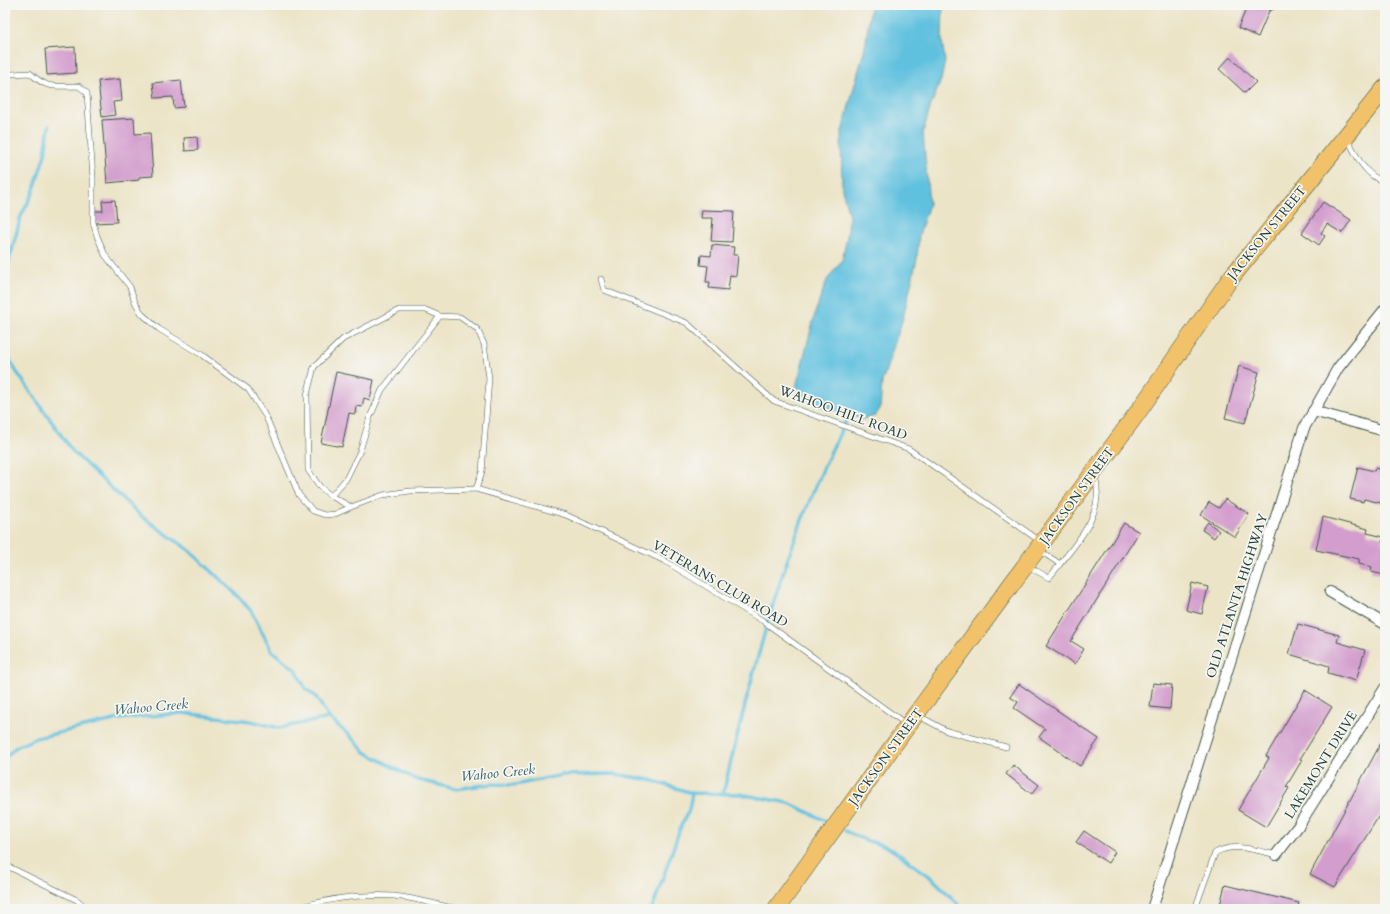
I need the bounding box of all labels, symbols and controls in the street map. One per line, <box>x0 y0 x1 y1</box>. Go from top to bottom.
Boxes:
street label: JACKSON STREET <box>1222 182 1311 285</box>
street label: WAHOO HILL ROAD <box>776 381 910 445</box>
street label: JACKSON STREET <box>1034 443 1119 550</box>
street label: OLD ATLANTA HIGHWAY <box>1202 511 1272 681</box>
street label: VETERANS CLUB ROAD <box>649 536 791 632</box>
water label: Wahoo Creek <box>113 694 189 720</box>
street label: JACKSON STREET <box>843 704 928 811</box>
street label: LAKEMONT DRIVE <box>1281 708 1361 822</box>
water label: Wahoo Creek <box>460 760 536 786</box>

